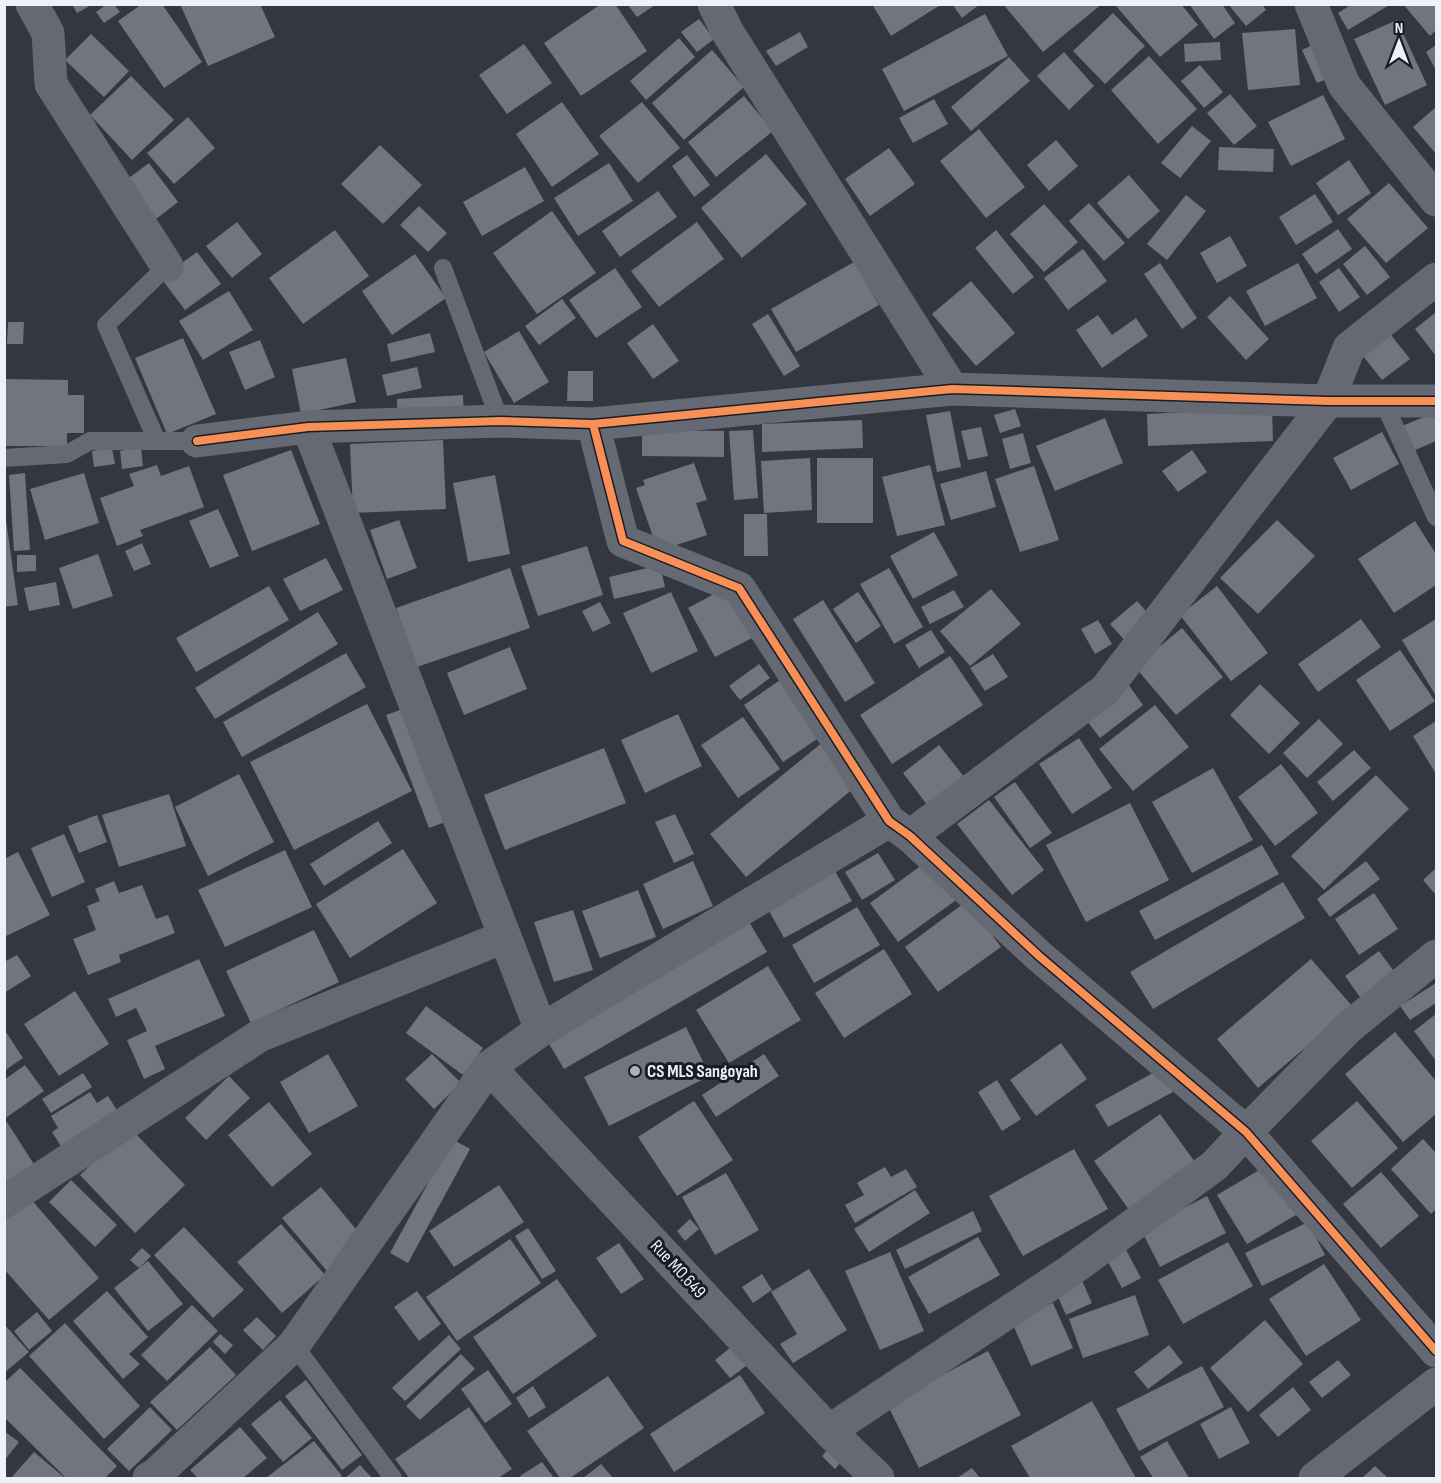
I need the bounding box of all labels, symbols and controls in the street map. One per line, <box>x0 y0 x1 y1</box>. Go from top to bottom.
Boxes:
north arrow <box>1369 12 1429 72</box>
text: N <box>1395 19 1403 38</box>
place label: CS MLS Sangoyah <box>647 1061 758 1082</box>
marker: CS MLS Sangoyah <box>628 1064 642 1078</box>
street label: Rue MO.649 <box>646 1236 710 1302</box>

